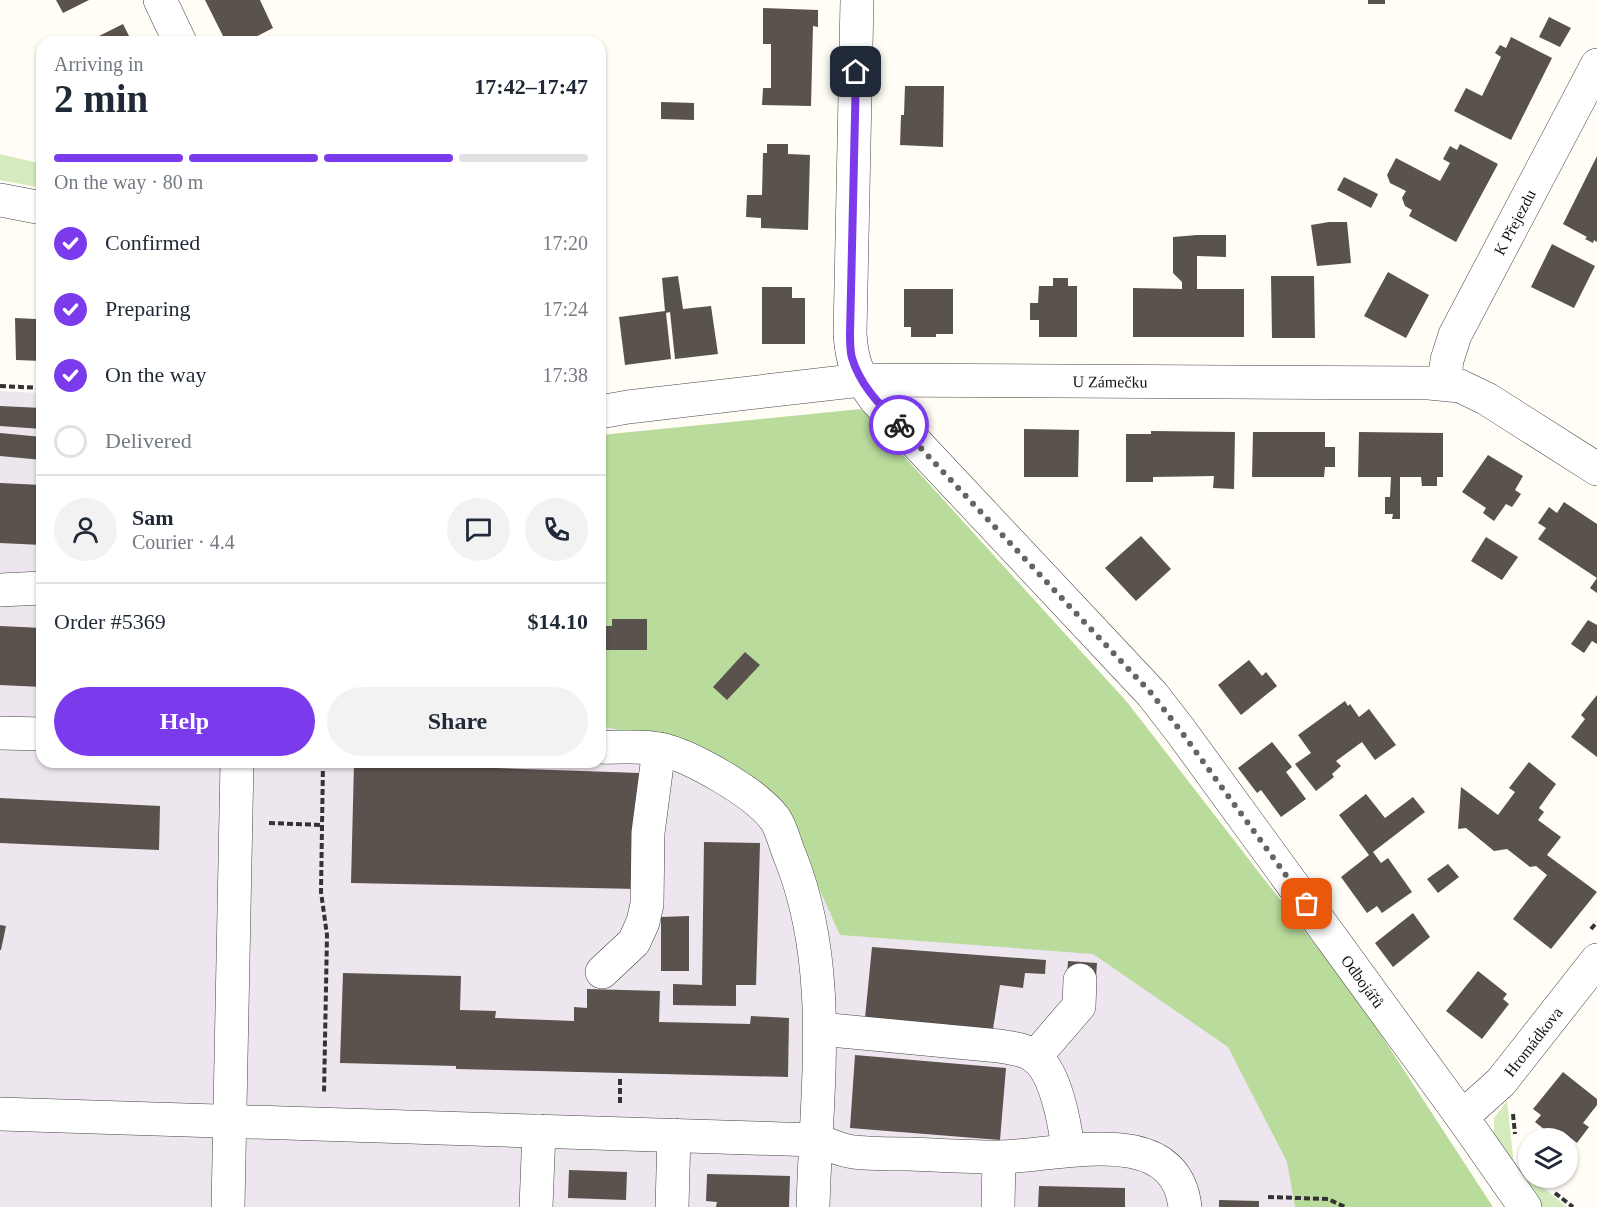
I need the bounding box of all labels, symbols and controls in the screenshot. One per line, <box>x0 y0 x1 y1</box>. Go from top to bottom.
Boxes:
pin <box>830 46 881 97</box>
text: Arriving in <box>54 53 143 75</box>
icon: home <box>839 55 872 88</box>
text: 17:42–17:47 <box>474 74 588 99</box>
text: 2 min <box>54 77 148 120</box>
text: On the way · 80 m <box>54 171 203 193</box>
street label: K Přejezdu <box>1491 187 1539 258</box>
icon: check <box>54 227 87 260</box>
text: Confirmed <box>105 230 200 255</box>
text: 17:20 <box>542 232 588 254</box>
icon: check <box>54 293 87 326</box>
text: Preparing <box>105 296 191 321</box>
text: 17:24 <box>542 298 588 320</box>
icon: check <box>54 359 87 392</box>
text: On the way <box>105 362 206 387</box>
text: 17:38 <box>542 364 588 386</box>
street label: U Zámečku <box>1072 373 1148 391</box>
courier <box>869 395 929 455</box>
icon: bike <box>883 409 916 442</box>
text: Delivered <box>105 428 192 453</box>
button: person <box>54 498 117 561</box>
button: chat <box>447 498 510 561</box>
button: phone <box>525 498 588 561</box>
text: Sam <box>132 505 174 530</box>
text: Courier · 4.4 <box>132 531 235 553</box>
text: Order #5369 <box>54 609 166 634</box>
text: $14.10 <box>528 609 588 634</box>
button: Help <box>54 687 315 756</box>
button: Share <box>327 687 588 756</box>
pin <box>1281 878 1332 929</box>
icon: bag <box>1290 887 1323 920</box>
street label: Odbojářů <box>1338 952 1387 1011</box>
street label: Hromádkova <box>1501 1004 1566 1080</box>
map controls <box>1518 1128 1578 1188</box>
button: layers <box>1518 1128 1578 1188</box>

